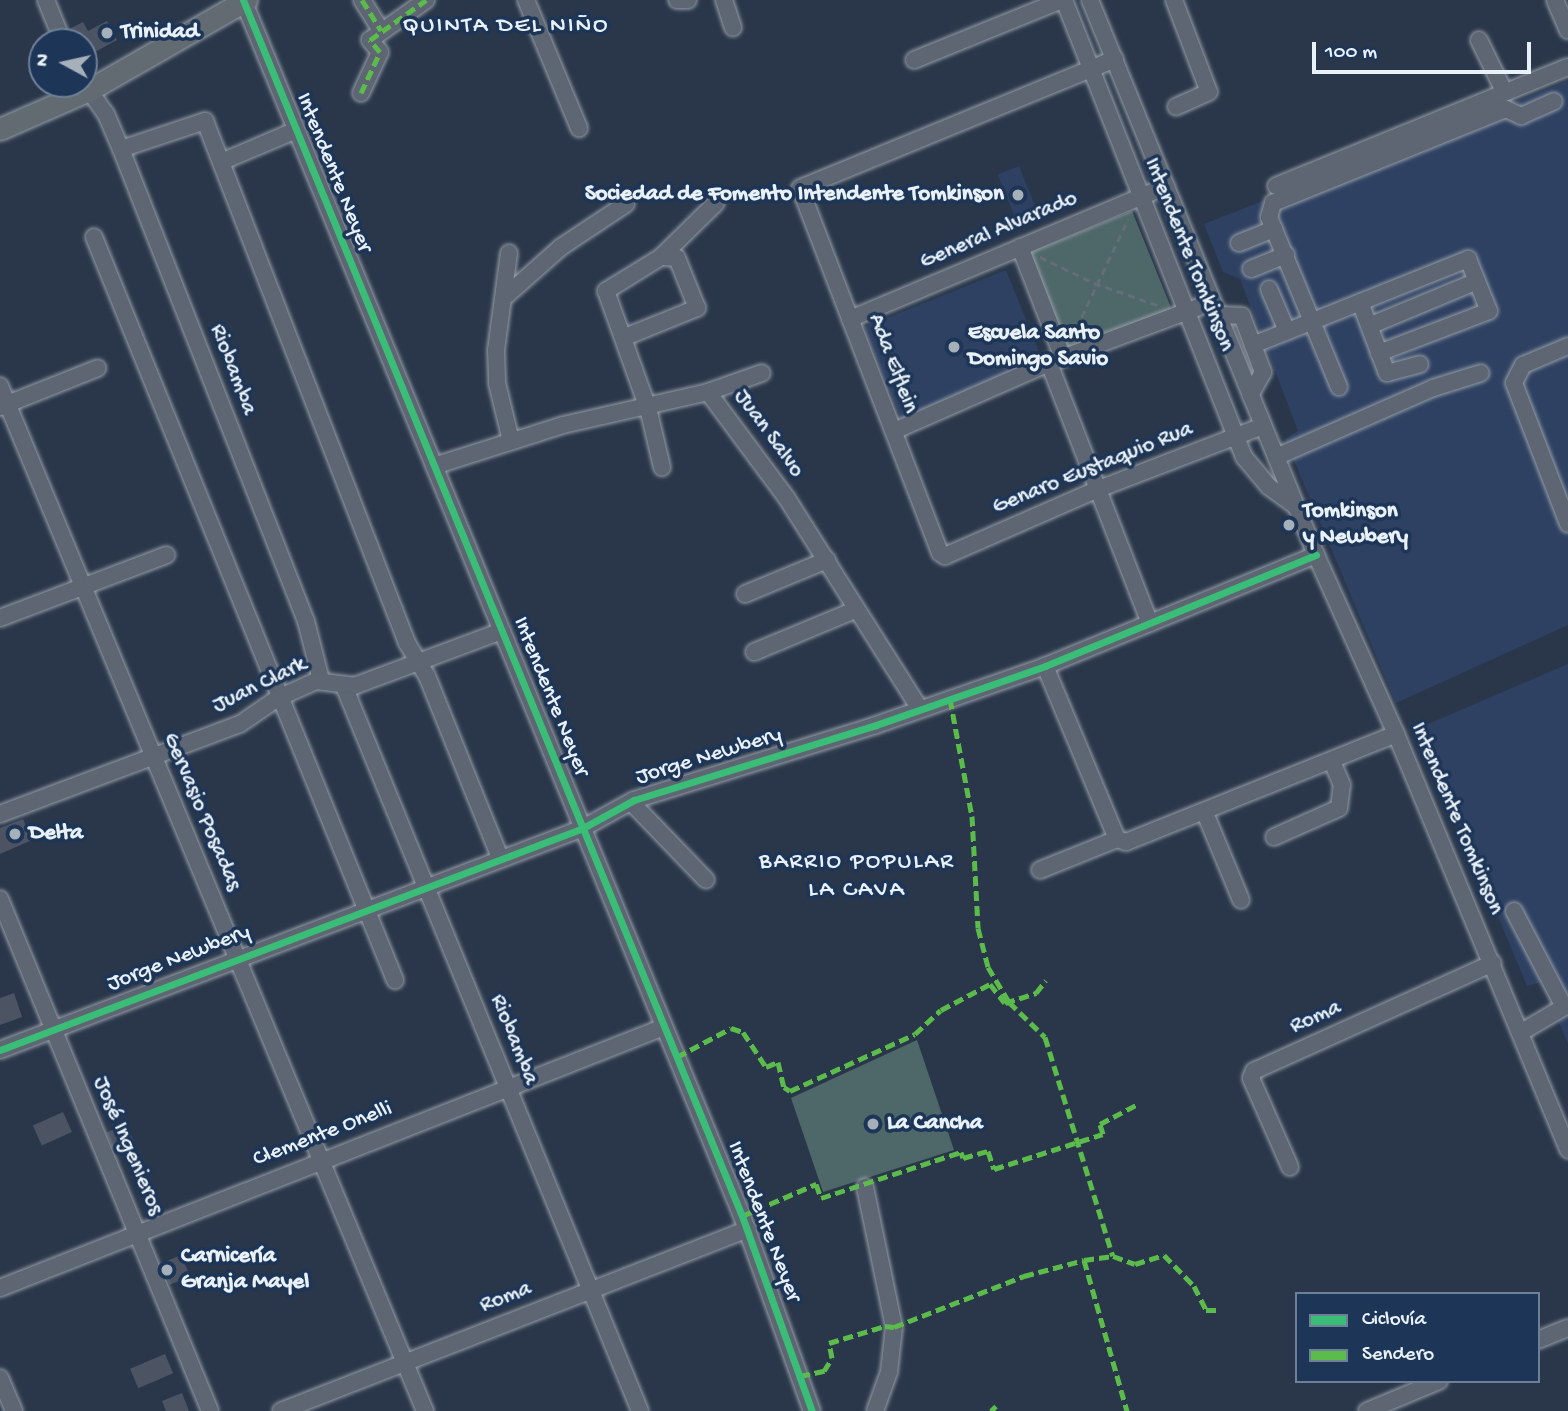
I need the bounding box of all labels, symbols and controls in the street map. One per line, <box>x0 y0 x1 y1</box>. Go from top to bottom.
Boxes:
district label: QUINTA DEL NIÑO <box>404 13 608 41</box>
place label: Trinidad <box>121 19 199 47</box>
marker: Trinidad <box>99 25 115 41</box>
north arrow <box>28 28 98 98</box>
scale bar <box>1316 28 1535 72</box>
text: 100 m <box>1325 41 1377 66</box>
text: N <box>31 53 56 68</box>
street label: Intendente Neyer <box>288 89 378 257</box>
street label: Intendente Tomkinson <box>1137 154 1239 356</box>
place label: Sociedad de Fomento Intendente Tomkinson <box>585 181 1004 209</box>
street label: General Alvarado <box>916 185 1082 277</box>
marker: Sociedad de Fomento Intendente Tomkinson <box>1010 187 1026 203</box>
street label: Ada Elflein <box>860 310 924 418</box>
place label: Escuela Santo Domingo Savio <box>968 320 1108 374</box>
street label: Riobamba <box>202 321 262 419</box>
marker: Escuela Santo Domingo Savio <box>946 339 962 355</box>
street label: Juan Salvo <box>727 384 809 484</box>
street label: Genaro Eustaquio Rua <box>989 416 1197 522</box>
place label: Tomkinson y Newbery <box>1303 498 1408 552</box>
marker: Tomkinson y Newbery <box>1281 517 1297 533</box>
street label: Intendente Neyer <box>505 613 595 781</box>
street label: Juan Clark <box>209 651 311 721</box>
street label: Intendente Tomkinson <box>1403 719 1509 919</box>
street label: Jorge Newbery <box>633 722 785 792</box>
street label: Gervasio Posadas <box>155 729 247 895</box>
place label: Delta <box>29 820 83 848</box>
marker: Delta <box>7 826 23 842</box>
district label: BARRIO POPULAR LA CAVA <box>761 849 953 905</box>
street label: Jorge Newbery <box>104 919 254 999</box>
street label: Riobamba <box>482 991 544 1089</box>
street label: Roma <box>1286 995 1346 1041</box>
street label: José Ingenieros <box>85 1073 169 1219</box>
street label: Clemente Onelli <box>249 1096 397 1174</box>
place label: La Cancha <box>887 1110 983 1138</box>
marker: La Cancha <box>865 1116 881 1132</box>
street label: Intendente Neyer <box>720 1138 806 1306</box>
place label: Carnicería Granja Mayel <box>181 1243 309 1297</box>
marker: Carnicería Granja Mayel <box>159 1262 175 1278</box>
street label: Roma <box>476 1276 536 1320</box>
legend <box>1295 1292 1540 1383</box>
text: Ciclovía <box>1362 1308 1426 1333</box>
text: Sendero <box>1362 1343 1434 1368</box>

